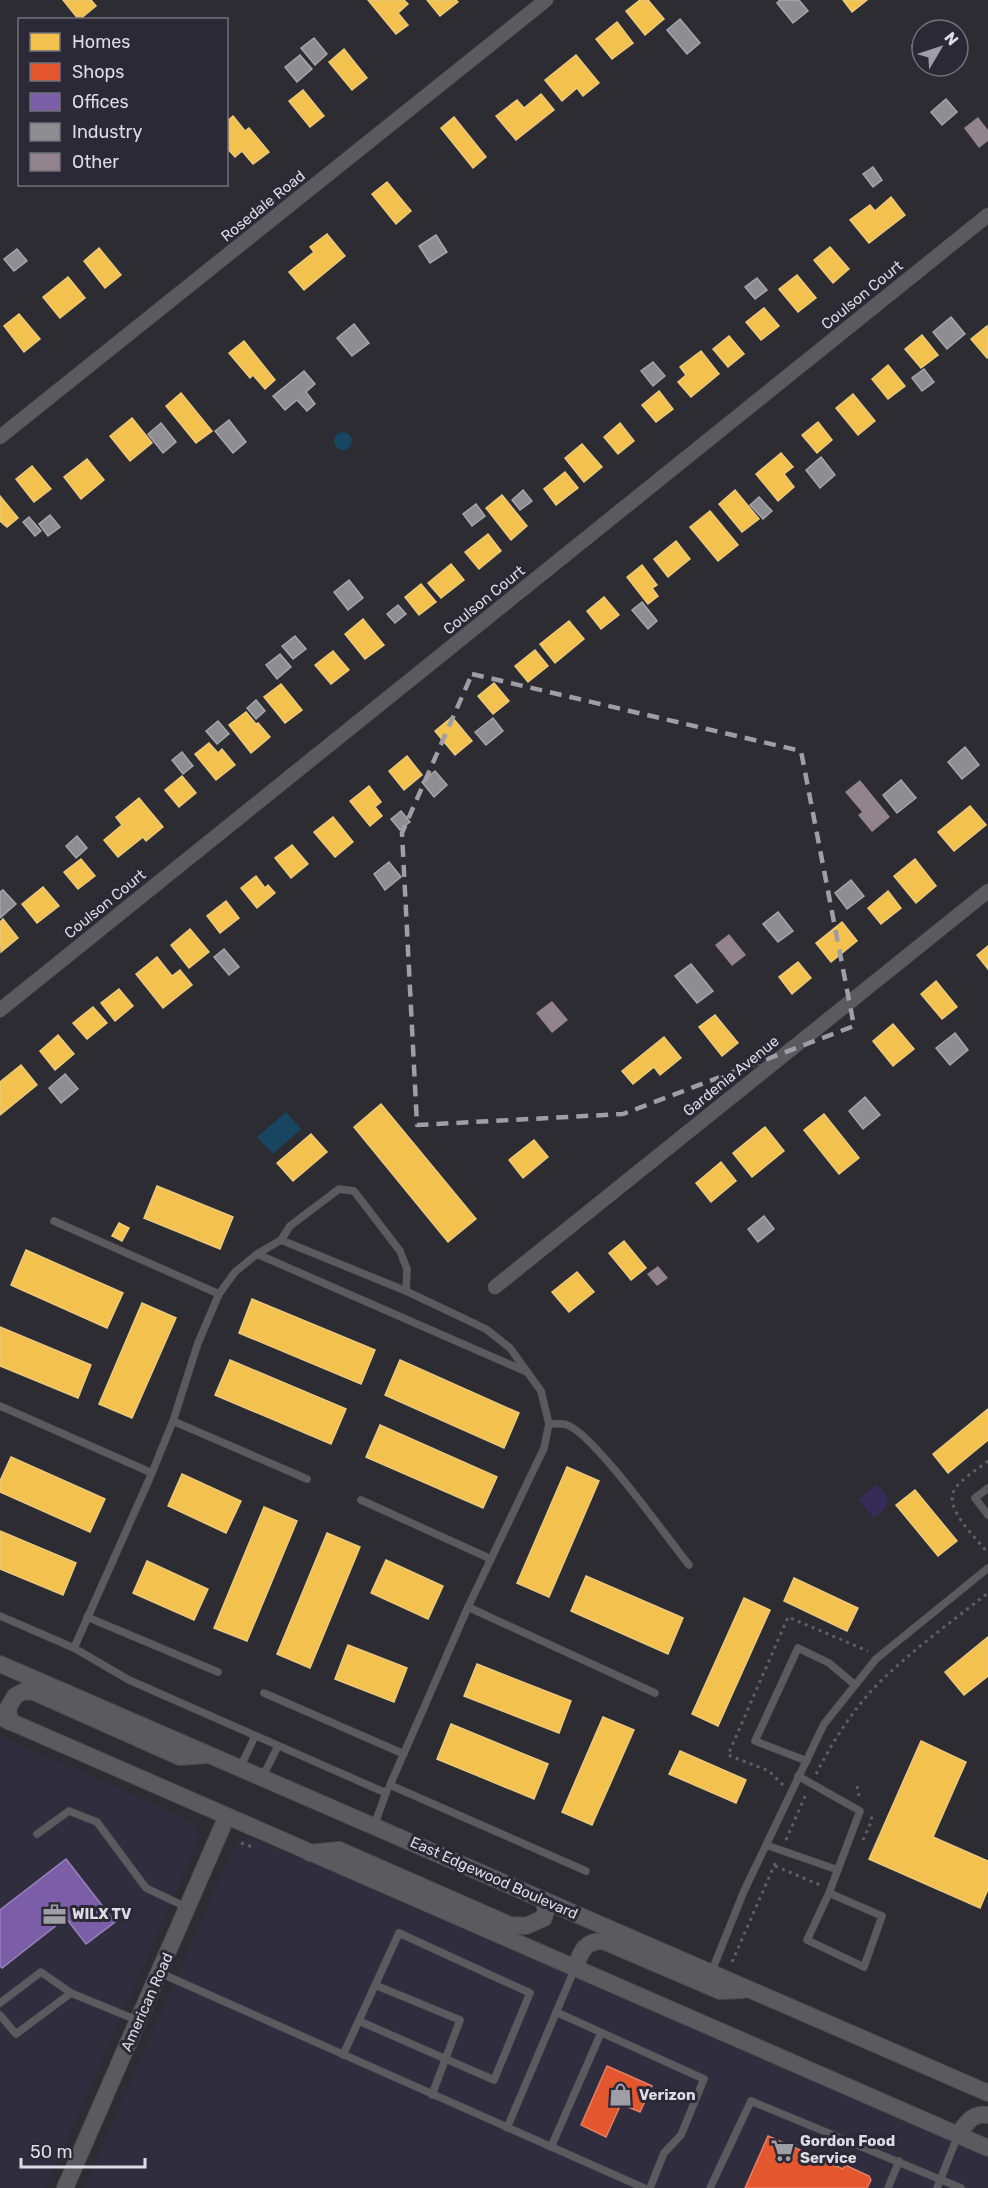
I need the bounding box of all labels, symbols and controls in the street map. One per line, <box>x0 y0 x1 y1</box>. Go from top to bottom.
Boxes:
legend <box>18 18 228 186</box>
north arrow <box>910 18 970 78</box>
text: N <box>940 28 962 49</box>
text: Homes <box>72 31 130 53</box>
text: Shops <box>72 61 124 83</box>
text: Offices <box>72 91 129 113</box>
text: Industry <box>72 121 142 143</box>
text: Other <box>72 151 119 173</box>
street label: Rosedale Road <box>217 167 309 245</box>
street label: Coulson Court <box>818 257 906 333</box>
street label: Coulson Court <box>440 562 528 638</box>
street label: Coulson Court <box>61 866 149 942</box>
street label: Gardenia Avenue <box>679 1032 783 1120</box>
street label: East Edgewood Boulevard <box>407 1833 581 1923</box>
office icon: WILX TV <box>41 1901 67 1927</box>
place label: WILX TV <box>72 1905 132 1923</box>
street label: American Road <box>117 1950 177 2054</box>
shop icon: Verizon <box>608 2082 634 2108</box>
place label: Verizon <box>639 2086 696 2104</box>
scale bar <box>21 2131 146 2169</box>
place label: Gordon Food Service <box>800 2132 895 2167</box>
supermarket icon: Gordon Food Service <box>769 2137 795 2163</box>
text: 50 m <box>30 2141 73 2163</box>

